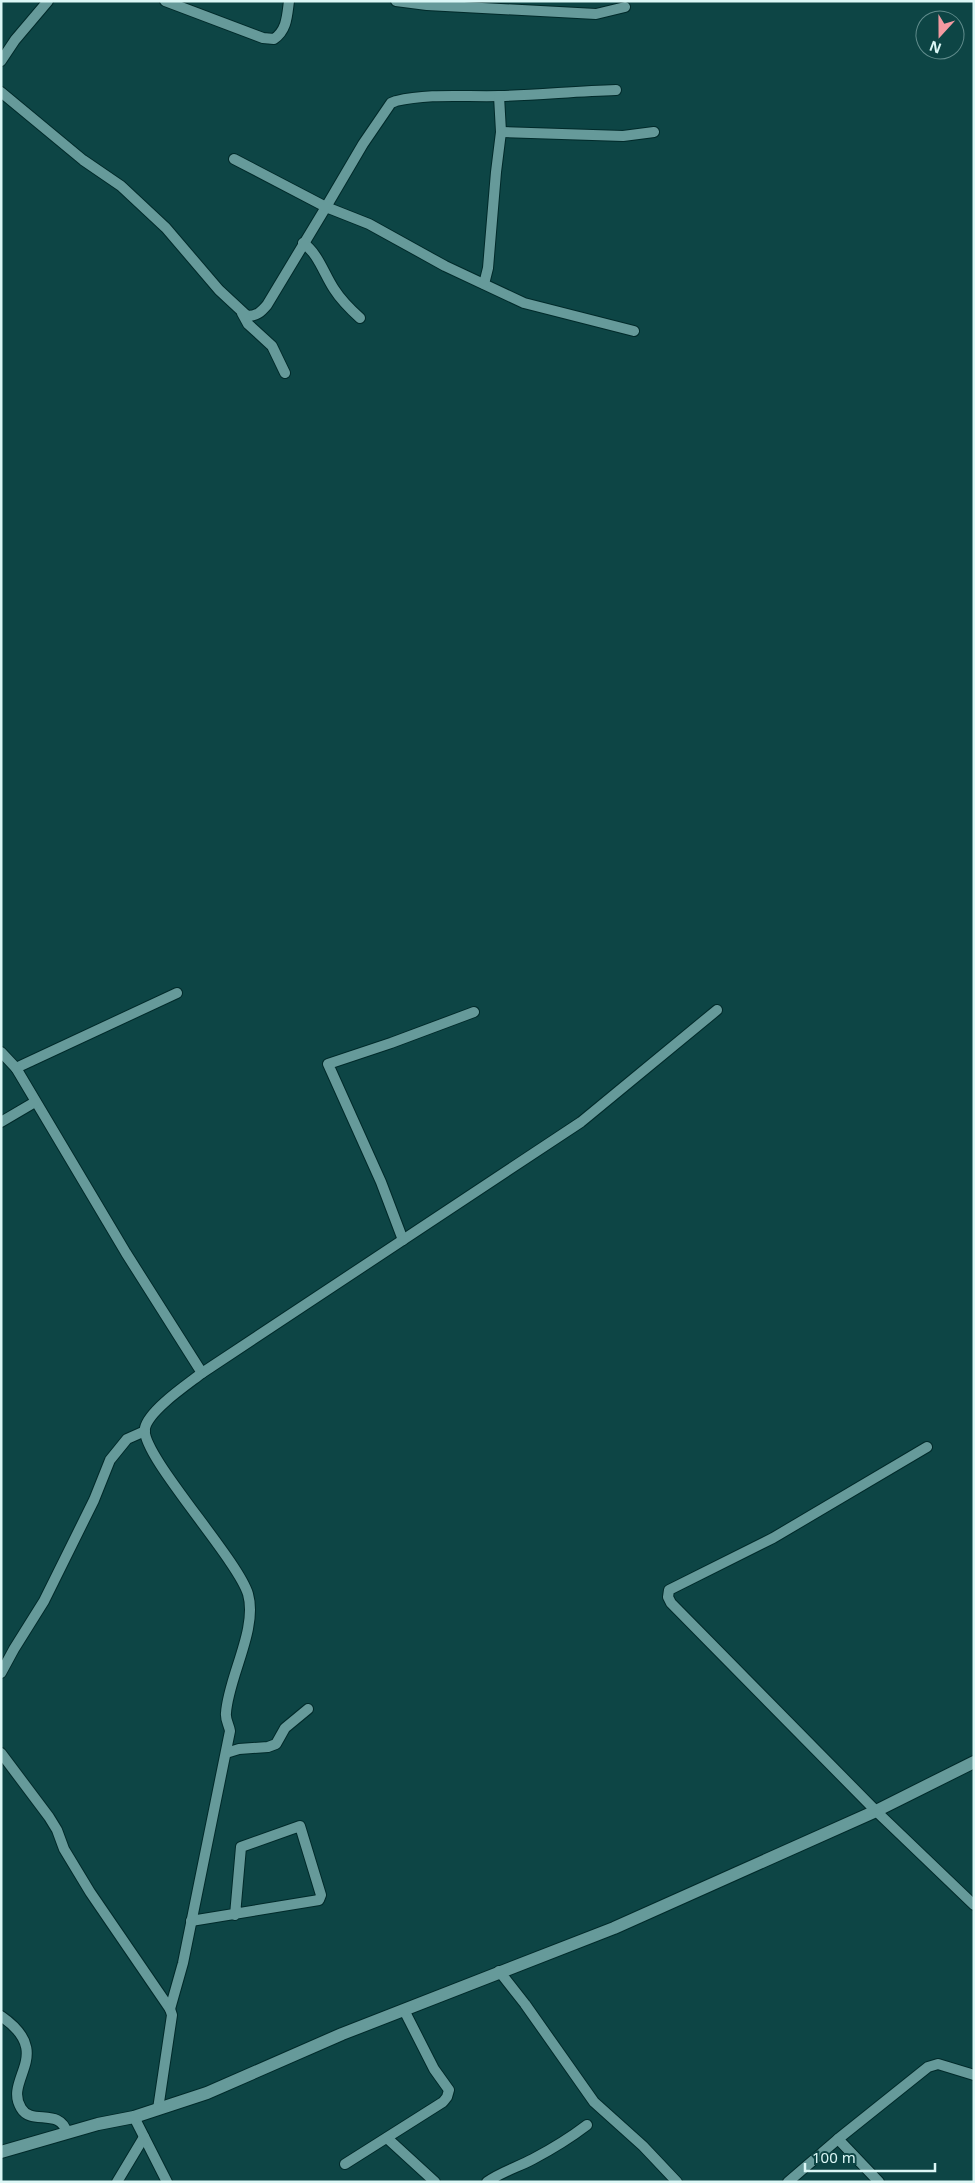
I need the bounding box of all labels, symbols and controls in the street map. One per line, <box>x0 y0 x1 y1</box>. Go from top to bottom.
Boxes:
north arrow <box>915 10 965 60</box>
text: N <box>926 37 944 59</box>
scale bar <box>805 2140 935 2172</box>
text: 100 m <box>812 2147 856 2167</box>

